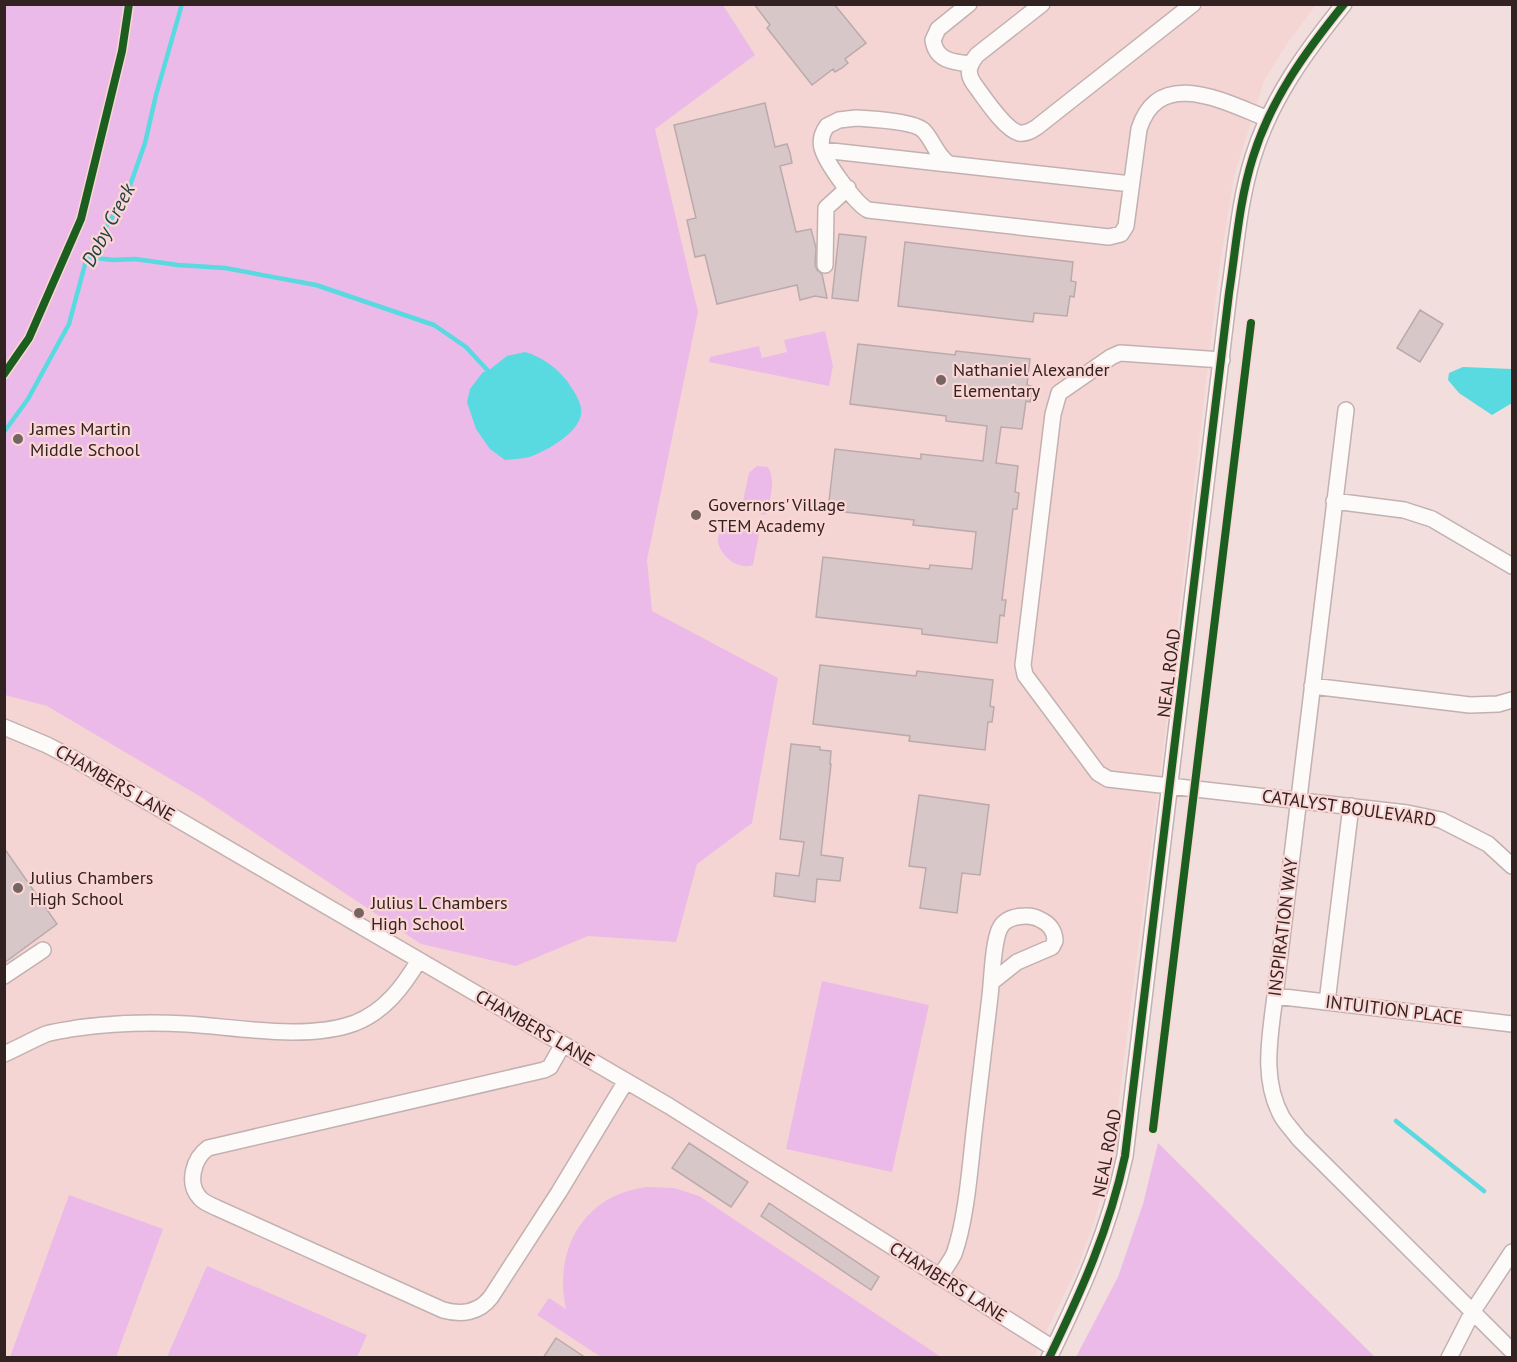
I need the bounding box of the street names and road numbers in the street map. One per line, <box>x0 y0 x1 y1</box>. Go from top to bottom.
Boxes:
street label: NEAL ROAD <box>1152 627 1185 719</box>
street label: CHAMBERS LANE <box>51 739 179 826</box>
street label: CATALYST BOULEVARD <box>1261 784 1438 831</box>
street label: INSPIRATION WAY <box>1263 856 1302 998</box>
street label: CHAMBERS LANE <box>471 984 599 1071</box>
street label: INTUITION PLACE <box>1324 990 1464 1029</box>
street label: NEAL ROAD <box>1087 1107 1126 1199</box>
street label: CHAMBERS LANE <box>885 1236 1011 1327</box>

